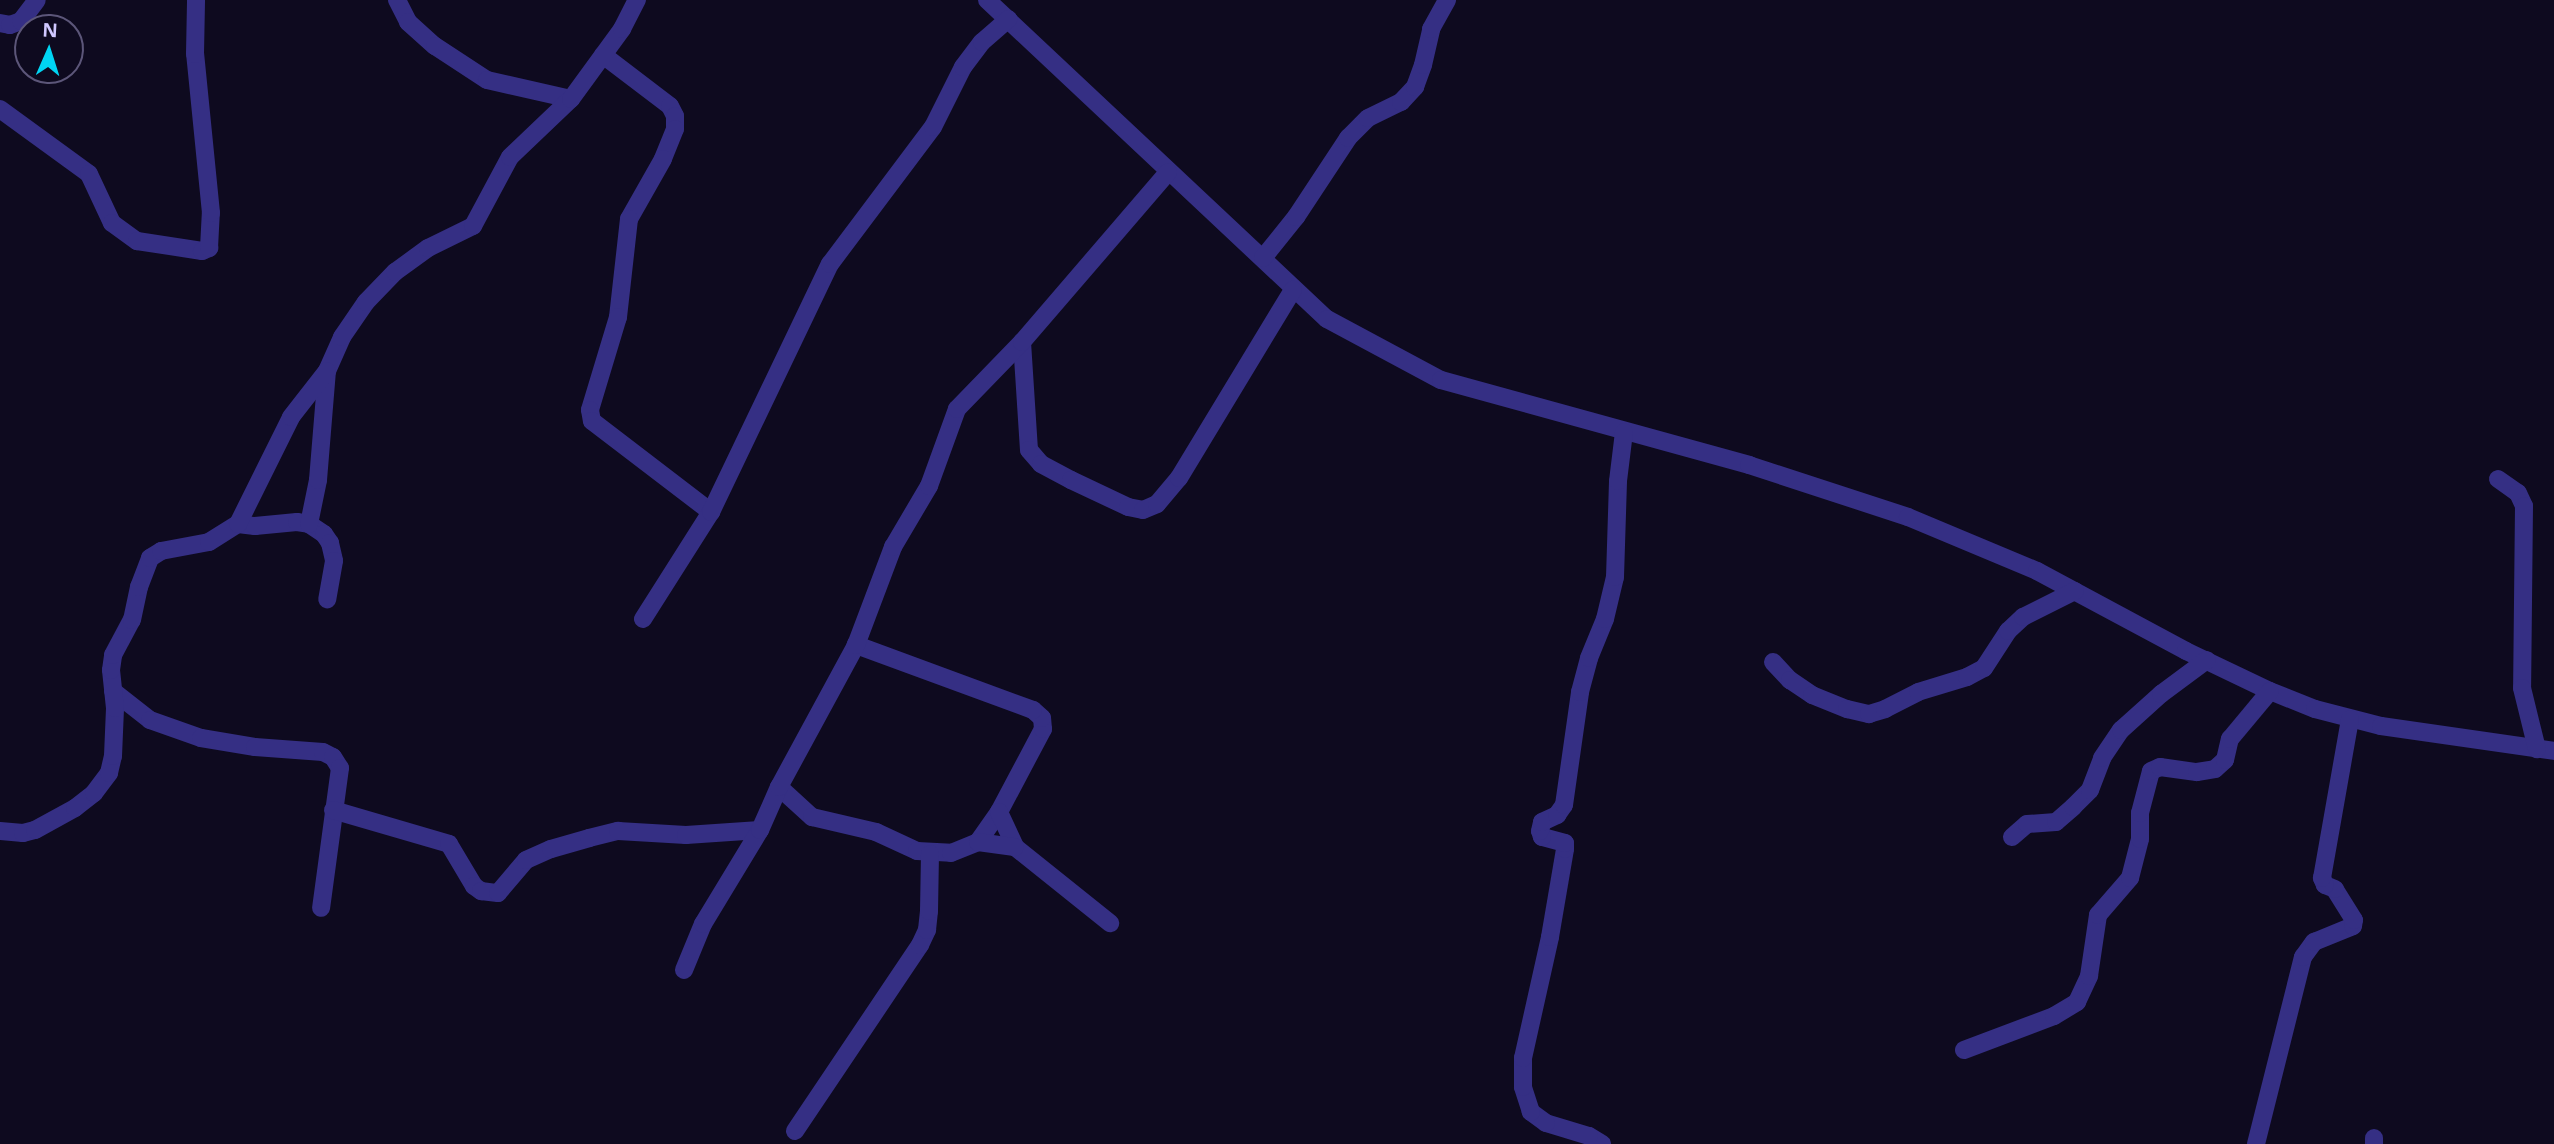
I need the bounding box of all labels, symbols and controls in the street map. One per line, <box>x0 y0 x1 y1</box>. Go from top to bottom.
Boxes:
north arrow <box>14 14 84 84</box>
text: N <box>42 17 58 43</box>

